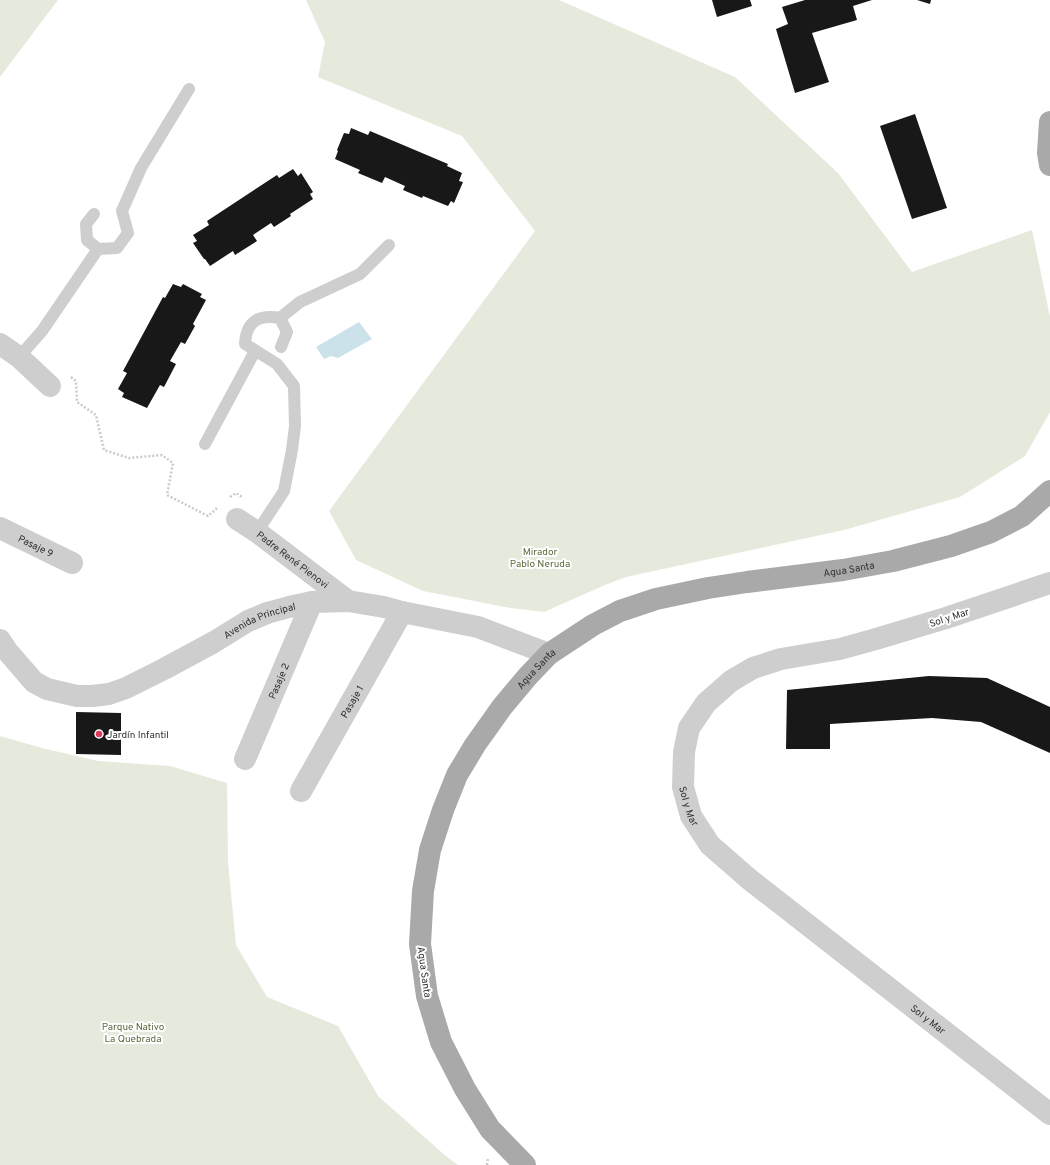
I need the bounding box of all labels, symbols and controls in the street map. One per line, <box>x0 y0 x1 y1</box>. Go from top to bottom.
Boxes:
street label: Padre René Pienovi <box>253 529 331 592</box>
street label: Pasaje 9 <box>15 533 55 561</box>
park label: Mirador Pablo Neruda <box>510 546 570 571</box>
street label: Agua Santa <box>823 559 876 580</box>
street label: Avenida Principal <box>221 601 297 643</box>
street label: Sol y Mar <box>928 606 971 631</box>
street label: Agua Santa <box>515 646 559 693</box>
street label: Pasaje 2 <box>266 661 293 701</box>
street label: Pasaje 1 <box>339 683 367 721</box>
marker: Jardín Infantil <box>94 729 104 739</box>
place label: Jardín Infantil <box>107 729 169 742</box>
street label: Sol y Mar <box>675 785 701 829</box>
street label: Agua Santa <box>413 946 434 999</box>
street label: Sol y Mar <box>907 1002 948 1038</box>
park label: Parque Nativo La Quebrada <box>102 1021 165 1046</box>

